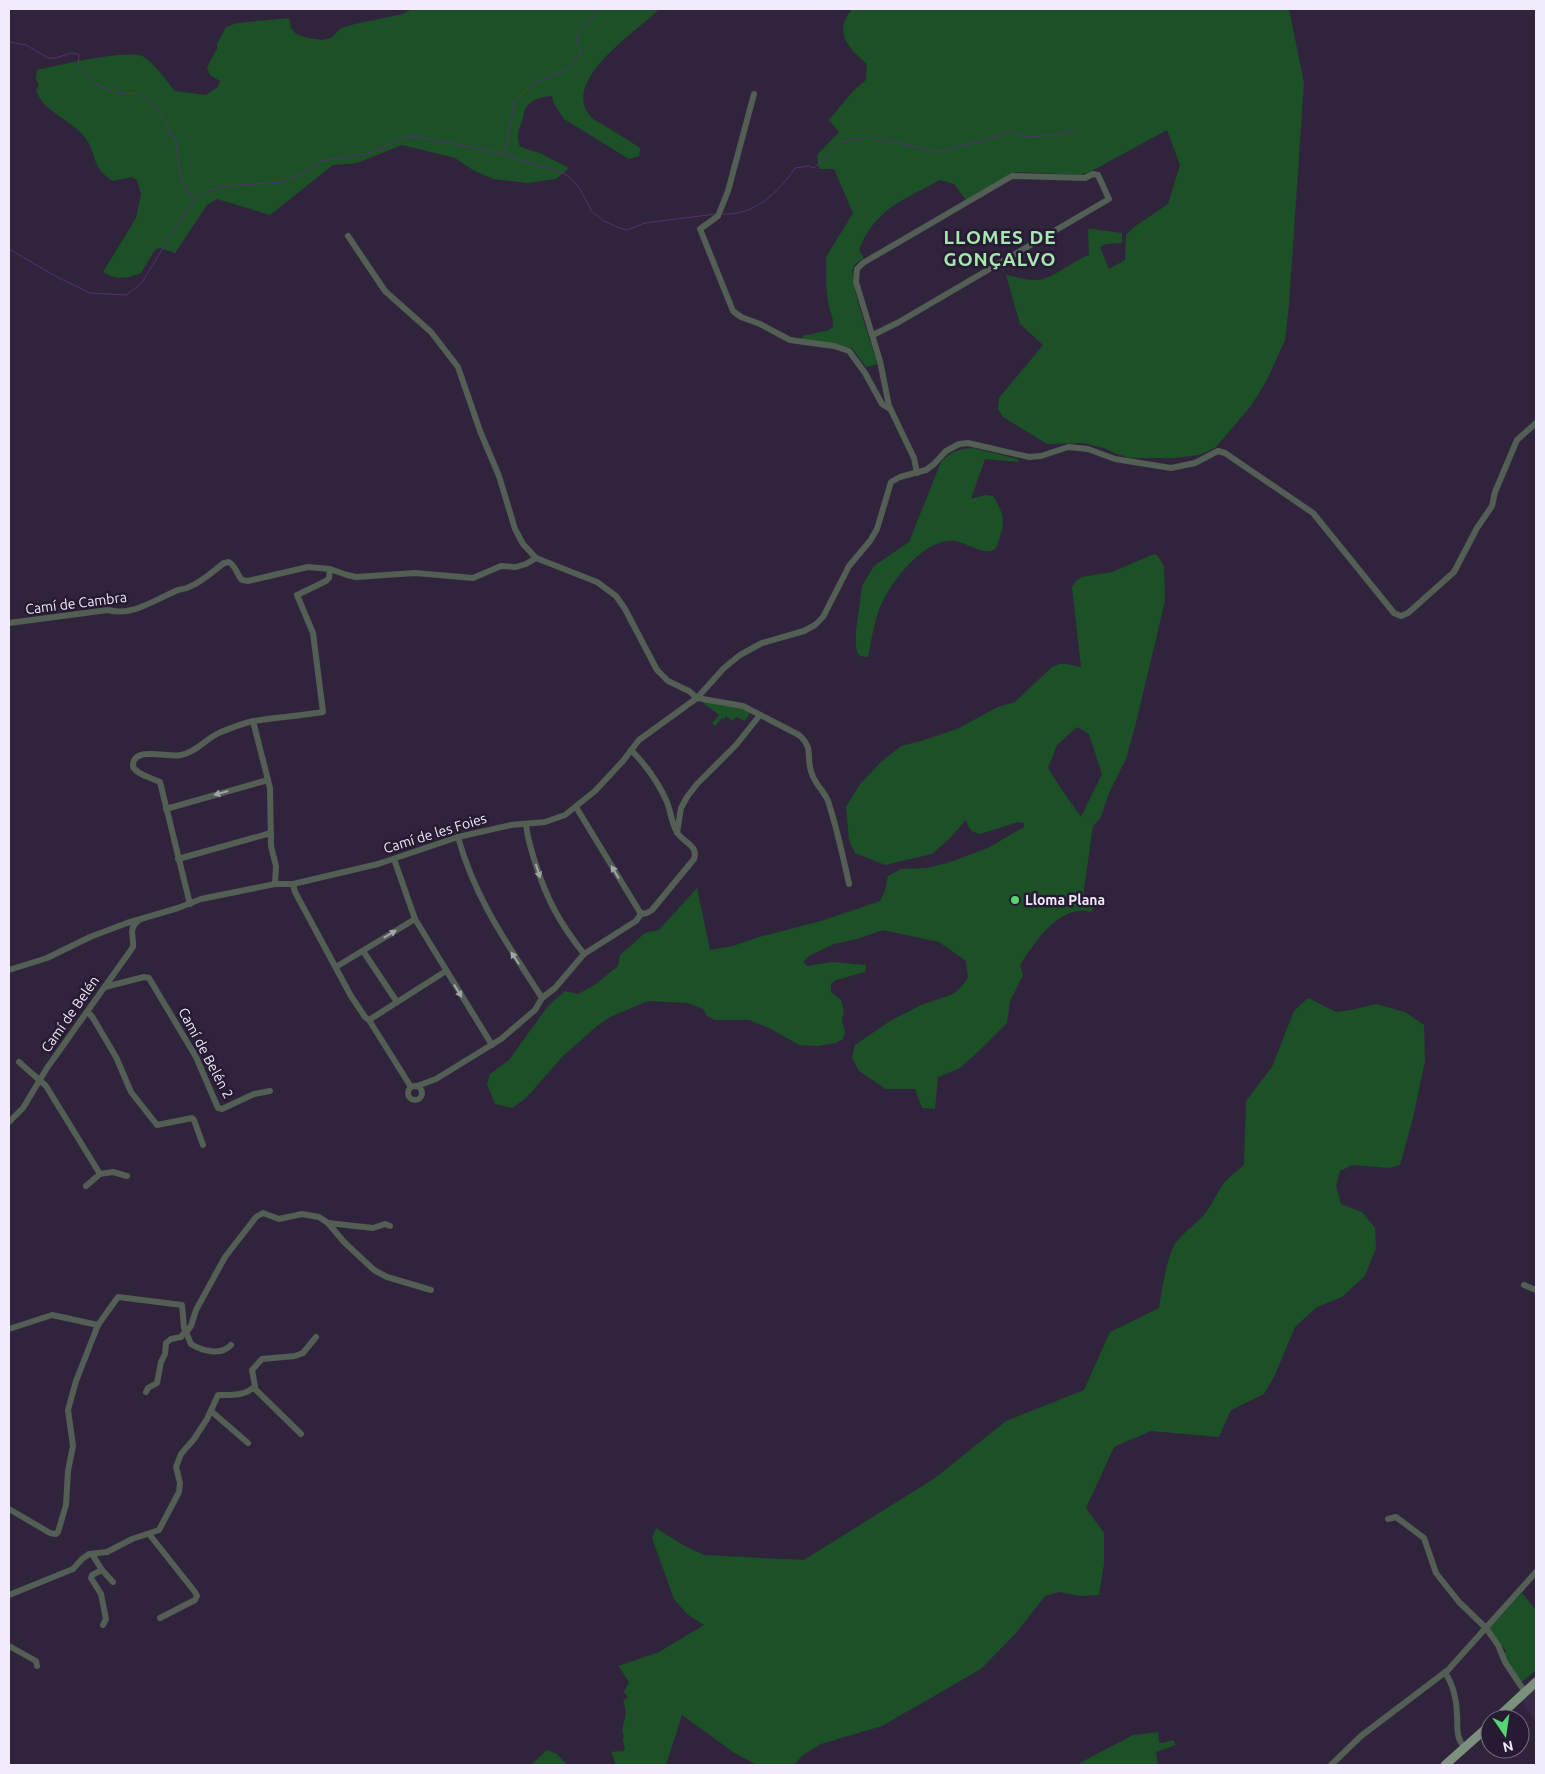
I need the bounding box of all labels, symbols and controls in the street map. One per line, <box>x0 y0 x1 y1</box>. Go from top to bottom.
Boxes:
district label: LLOMES DE GONÇALVO <box>943 226 1057 270</box>
street label: Camí de Cambra <box>24 589 128 617</box>
one-way arrow <box>214 790 229 798</box>
street label: Camí de les Foies <box>381 810 489 856</box>
one-way arrow <box>534 864 542 879</box>
one-way arrow <box>611 865 620 878</box>
place label: Lloma Plana <box>1025 892 1105 908</box>
marker: Lloma Plana <box>1009 894 1021 906</box>
one-way arrow <box>384 930 397 939</box>
one-way arrow <box>510 951 520 964</box>
street label: Camí de Belén <box>38 973 102 1055</box>
one-way arrow <box>454 984 463 998</box>
street label: Camí de Belén 2 <box>175 1005 237 1101</box>
north arrow <box>1480 1709 1530 1759</box>
text: N <box>1501 1738 1515 1756</box>

